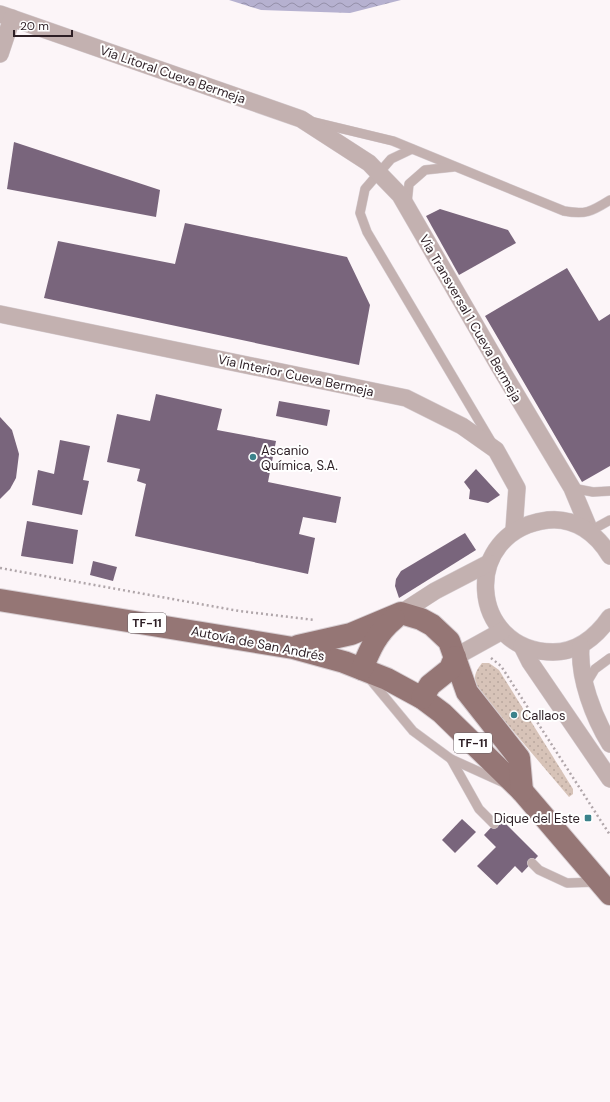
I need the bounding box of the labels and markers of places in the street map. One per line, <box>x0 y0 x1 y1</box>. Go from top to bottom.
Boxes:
place label: Ascanio Química, S.A. <box>261 442 338 474</box>
marker: Ascanio Química, S.A. <box>248 452 258 462</box>
place label: Callaos <box>522 707 566 724</box>
marker: Callaos <box>509 710 519 720</box>
place label: Dique del Este <box>494 810 580 827</box>
marker: Dique del Este <box>583 813 593 823</box>

